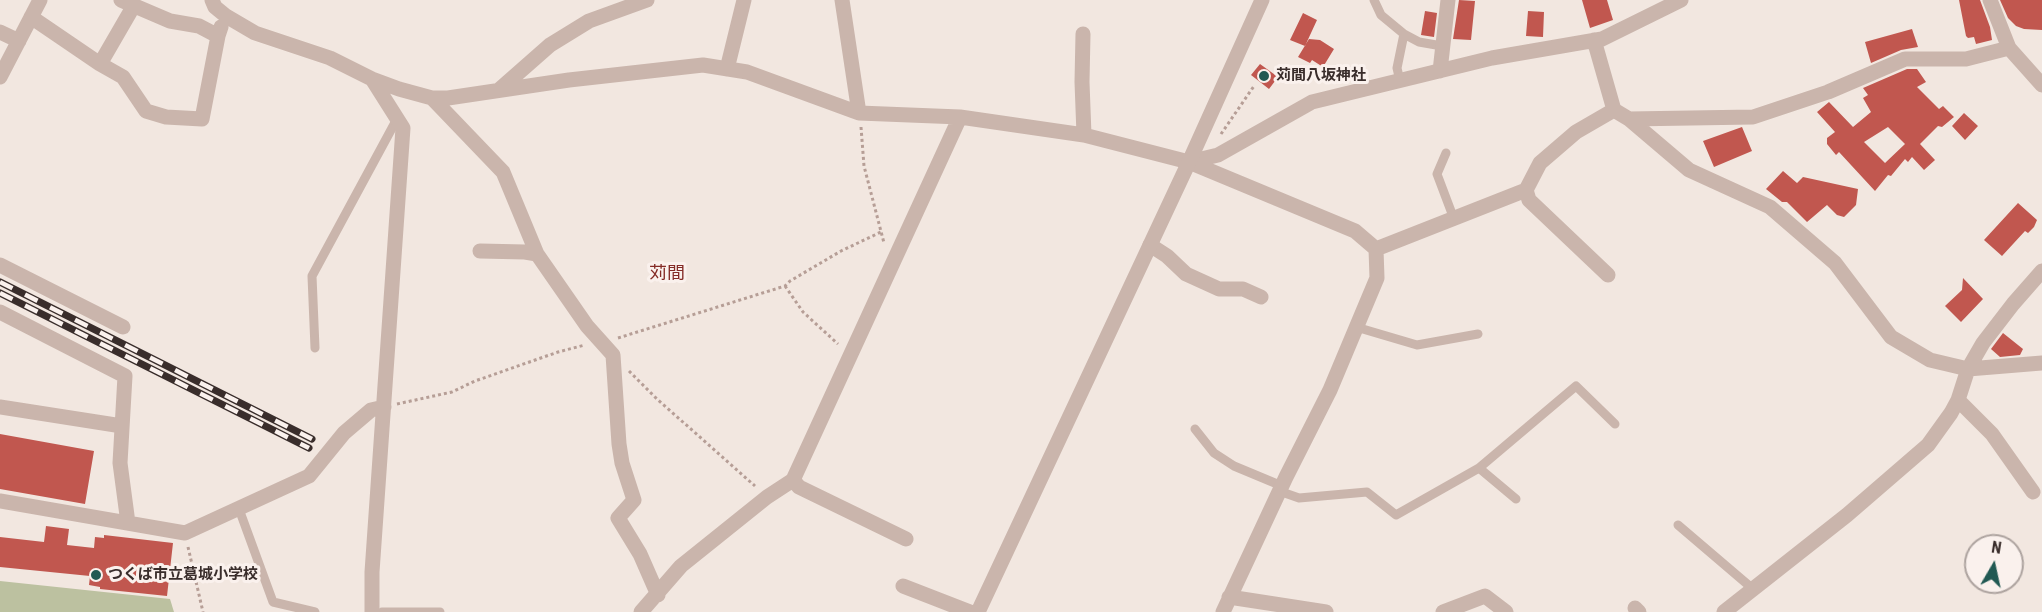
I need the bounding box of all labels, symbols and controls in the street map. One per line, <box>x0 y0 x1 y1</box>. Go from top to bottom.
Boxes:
place label: 苅間八坂神社 <box>1276 67 1366 85</box>
marker: 苅間八坂神社 <box>1257 69 1271 83</box>
district label: 苅間 <box>649 263 685 285</box>
north arrow <box>1964 534 2024 594</box>
text: N <box>1990 538 2003 558</box>
place label: つくば市立葛城小学校 <box>108 566 258 584</box>
marker: つくば市立葛城小学校 <box>89 568 103 582</box>

